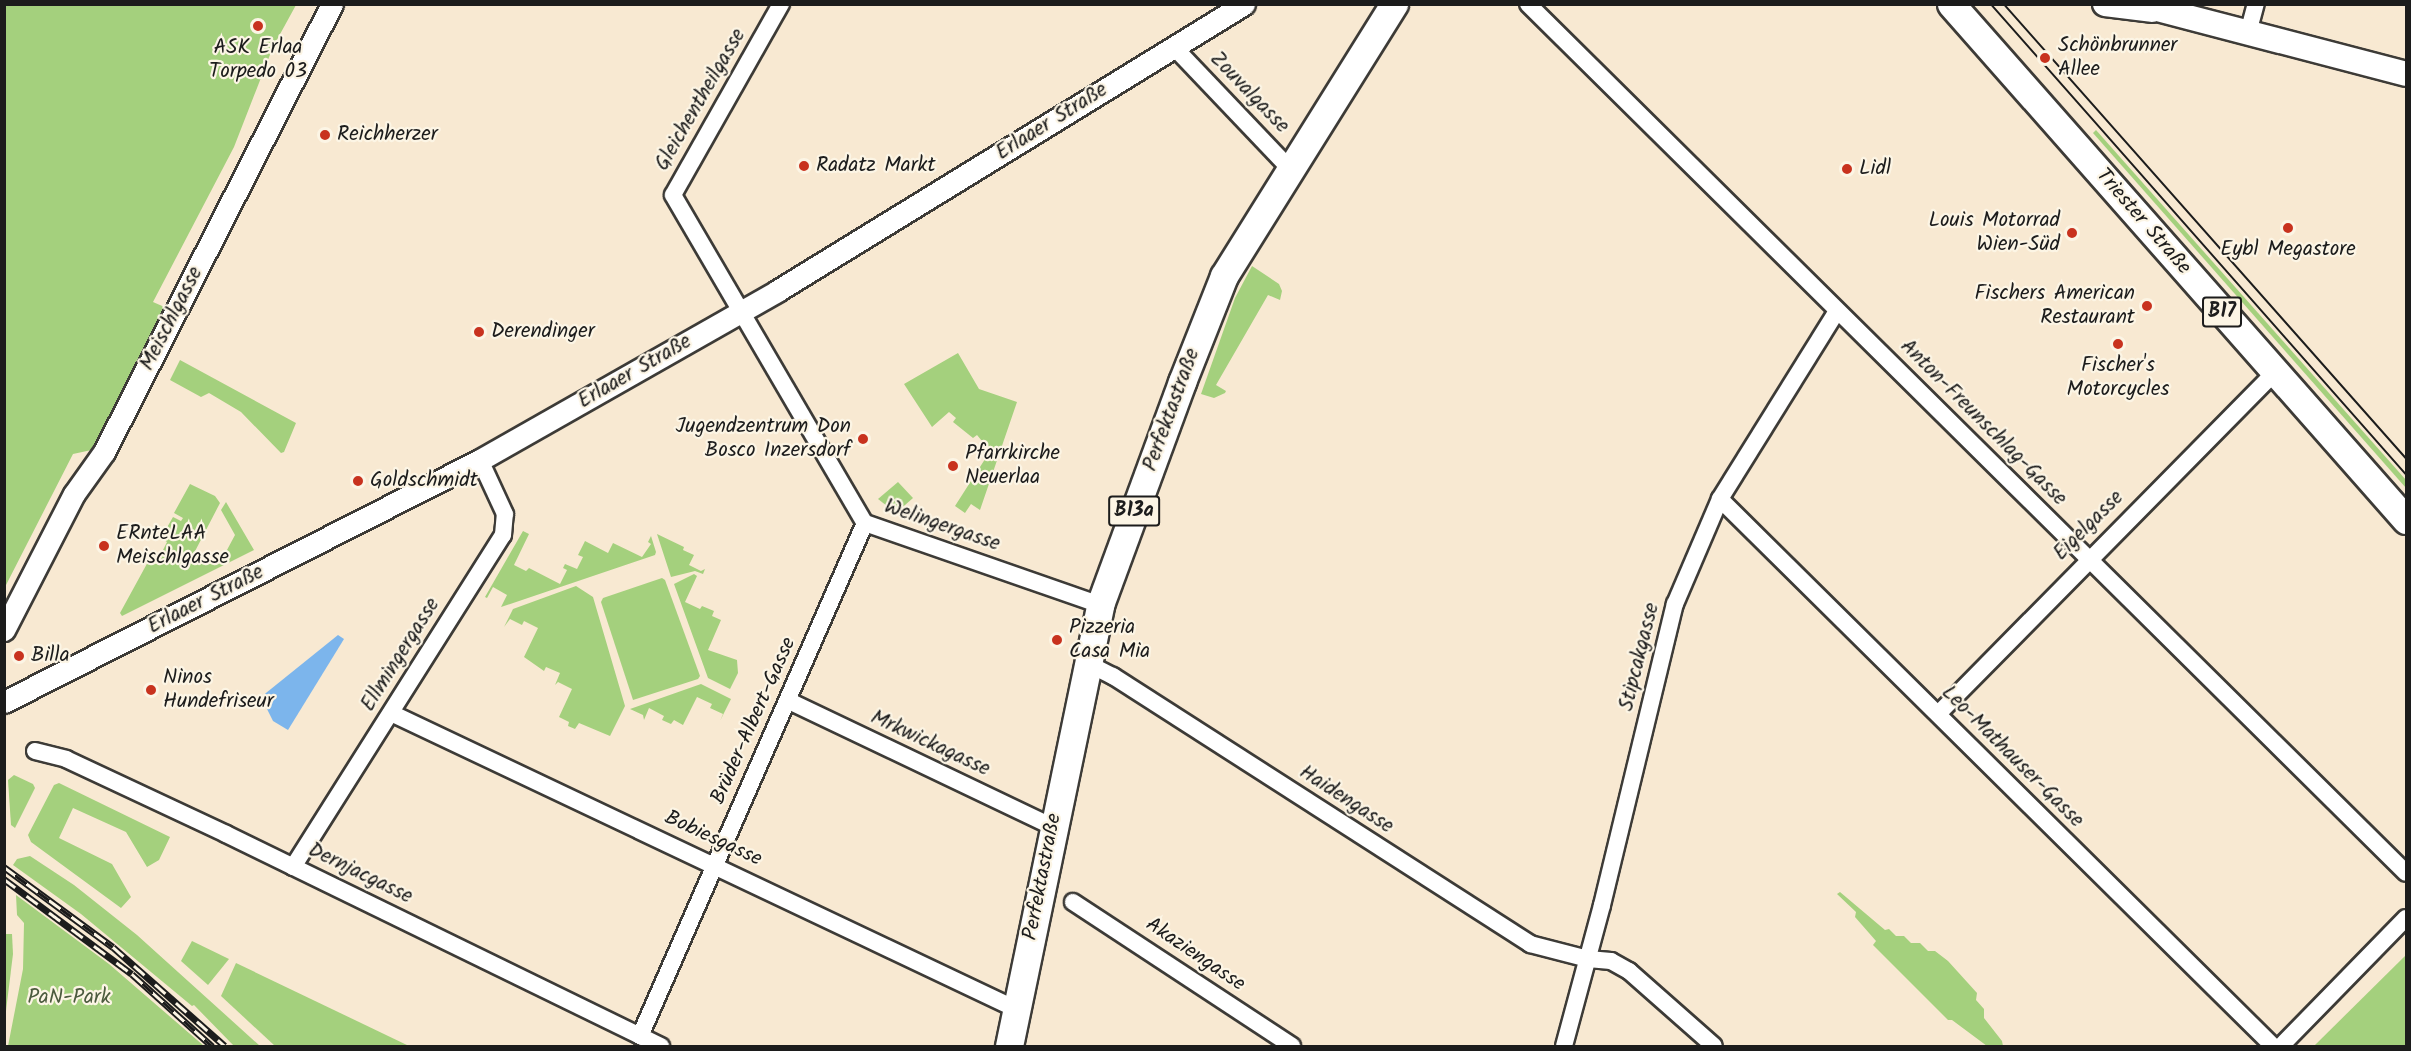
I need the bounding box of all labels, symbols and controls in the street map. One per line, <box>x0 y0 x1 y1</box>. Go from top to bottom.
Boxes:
marker: ASK Erlaa Torpedo 03 <box>251 19 265 33</box>
street label: Gleichentheilgasse <box>650 25 752 175</box>
place label: Schönbrunner Allee <box>2058 33 2177 83</box>
place label: ASK Erlaa Torpedo 03 <box>209 35 307 85</box>
street label: Zouvalgasse <box>1204 47 1294 139</box>
marker: Schönbrunner Allee <box>2036 49 2054 67</box>
street label: Erlaaer Straße <box>992 78 1112 166</box>
place label: Reichherzer <box>337 122 438 148</box>
marker: Reichherzer <box>318 128 332 142</box>
place label: Radatz Markt <box>816 153 936 179</box>
place label: Lidl <box>1859 156 1891 182</box>
marker: Radatz Markt <box>797 159 811 173</box>
marker: Lidl <box>1840 162 1854 176</box>
street label: Triester Straße <box>2090 164 2196 280</box>
place label: Louis Motorrad Wien-Süd <box>1929 208 2060 258</box>
marker: Eybl Megastore <box>2281 221 2295 235</box>
marker: Louis Motorrad Wien-Süd <box>2065 226 2079 240</box>
place label: Eybl Megastore <box>2220 237 2356 263</box>
street label: Meischlgasse <box>135 263 209 375</box>
place label: Fischers American Restaurant <box>1974 281 2135 331</box>
road number: B17 <box>2201 295 2243 329</box>
marker: Fischers American Restaurant <box>2140 299 2154 313</box>
place label: Derendinger <box>491 319 595 345</box>
marker: Derendinger <box>472 325 486 339</box>
street label: Erlaaer Straße <box>574 329 696 415</box>
street label: Anton-Freunschlag-Gasse <box>1894 334 2072 512</box>
marker: Fischer's Motorcycles <box>2111 337 2125 351</box>
street label: Perfektastraße <box>1138 345 1206 475</box>
place label: Fischer's Motorcycles <box>2067 353 2169 403</box>
place label: Jugendzentrum Don Bosco Inzersdorf <box>676 414 851 464</box>
marker: Jugendzentrum Don Bosco Inzersdorf <box>856 432 870 446</box>
place label: Pfarrkirche Neuerlaa <box>965 441 1060 491</box>
marker: Pfarrkirche Neuerlaa <box>946 459 960 473</box>
place label: Goldschmidt <box>370 468 478 494</box>
marker: Goldschmidt <box>351 474 365 488</box>
street label: Eigelgasse <box>2049 486 2129 566</box>
street label: Welingergasse <box>881 494 1003 558</box>
road number: B13a <box>1107 494 1161 528</box>
place label: ERnteLAA Meischlgasse <box>116 521 229 571</box>
marker: ERnteLAA Meischlgasse <box>97 539 111 553</box>
street label: Erlaaer Straße <box>144 560 268 640</box>
street label: Ellmingergasse <box>356 594 446 716</box>
street label: Stipcakgasse <box>1614 600 1666 714</box>
place label: Pizzeria Casa Mia <box>1069 615 1150 665</box>
marker: Pizzeria Casa Mia <box>1050 633 1064 647</box>
street label: Brüder-Albert-Gasse <box>706 634 802 808</box>
place label: Billa <box>31 643 70 669</box>
marker: Billa <box>12 649 26 663</box>
place label: Ninos Hundefriseur <box>163 665 274 715</box>
street label: Leo-Mathauser-Gasse <box>1936 681 2088 833</box>
marker: Ninos Hundefriseur <box>144 683 158 697</box>
street label: Mrkwickagasse <box>866 705 994 783</box>
street label: Haidengasse <box>1294 760 1398 840</box>
street label: Bobiesgasse <box>660 806 766 872</box>
street label: Perfektastraße <box>1018 811 1068 943</box>
street label: Dernjacgasse <box>304 838 416 910</box>
street label: Akaziengasse <box>1140 913 1250 997</box>
park label: PaN-Park <box>27 985 111 1011</box>

